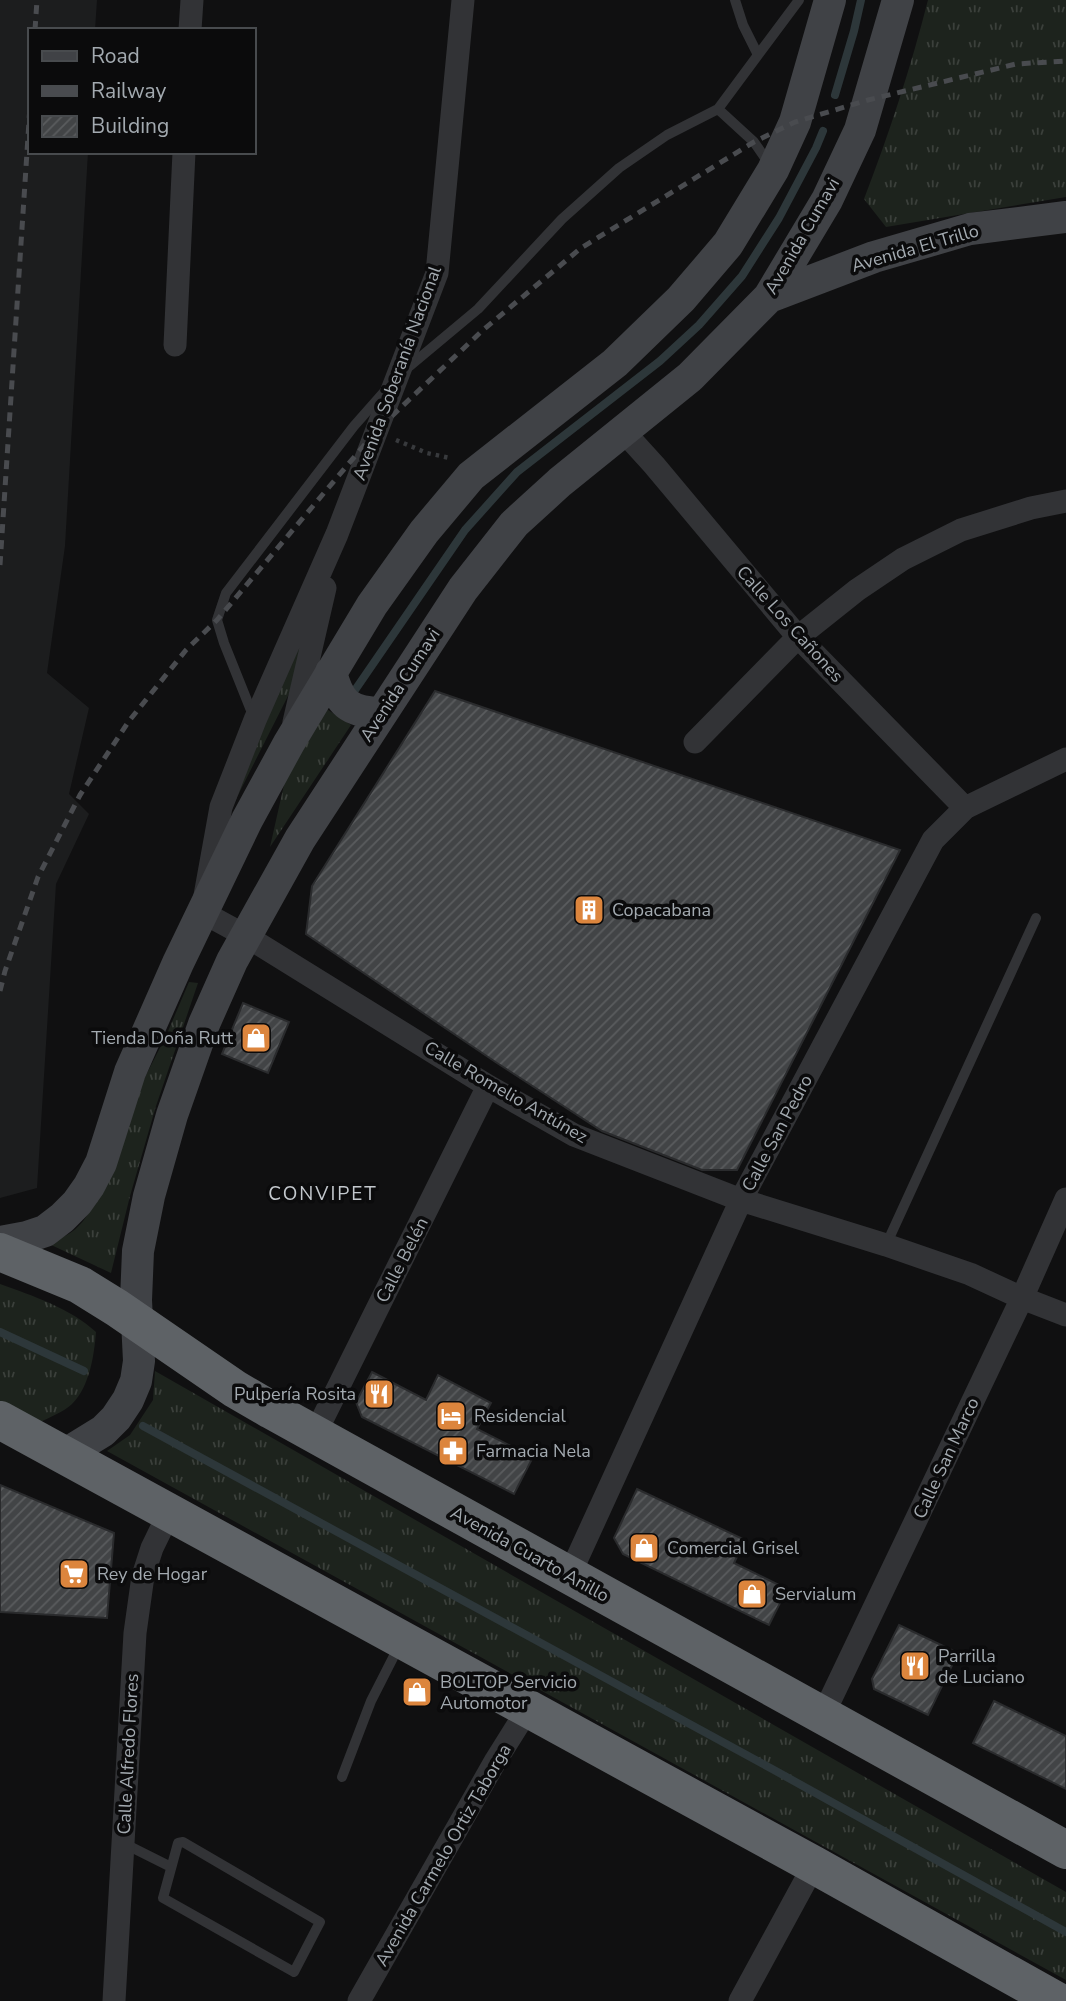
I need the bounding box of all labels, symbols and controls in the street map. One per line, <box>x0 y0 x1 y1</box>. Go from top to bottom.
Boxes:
legend <box>28 28 256 154</box>
text: Road <box>91 42 140 70</box>
text: Railway <box>91 77 166 105</box>
text: Building <box>91 112 169 140</box>
street label: Avenida Cumavi <box>759 173 845 299</box>
street label: Avenida El Trillo <box>848 218 982 278</box>
street label: Avenida Soberanía Nacional <box>347 262 447 484</box>
street label: Calle Los Cañones <box>731 561 849 687</box>
street label: Avenida Cumavi <box>354 624 446 746</box>
building icon: Copacabana <box>572 893 606 927</box>
place label: Copacabana <box>612 898 711 922</box>
shop icon: Tienda Doña Rutt <box>239 1021 273 1055</box>
place label: Tienda Doña Rutt <box>91 1026 234 1050</box>
street label: Calle Romelio Antúnez <box>420 1035 592 1149</box>
street label: Calle San Pedro <box>736 1070 818 1196</box>
district label: CONVIPET <box>268 1181 378 1207</box>
street label: Calle Belén <box>370 1213 434 1307</box>
restaurant icon: Pulpería Rosita <box>362 1377 396 1411</box>
place label: Pulpería Rosita <box>234 1382 356 1406</box>
street label: Calle San Marco <box>907 1394 985 1522</box>
hotel icon: Residencial <box>434 1399 468 1433</box>
place label: Residencial <box>474 1404 567 1428</box>
pharmacy icon: Farmacia Nela <box>436 1434 470 1468</box>
place label: Farmacia Nela <box>476 1439 591 1463</box>
street label: Avenida Cuarto Anillo <box>446 1500 614 1608</box>
shop icon: Comercial Grisel <box>627 1531 661 1565</box>
place label: Comercial Grisel <box>667 1536 800 1560</box>
supermarket icon: Rey de Hogar <box>57 1557 91 1591</box>
place label: Rey de Hogar <box>97 1562 208 1586</box>
shop icon: Servialum <box>735 1577 769 1611</box>
place label: Servialum <box>775 1582 856 1606</box>
place label: Parrilla de Luciano <box>938 1644 1025 1689</box>
restaurant icon: Parrilla de Luciano <box>898 1649 932 1683</box>
place label: BOLTOP Servicio Automotor <box>440 1670 577 1715</box>
street label: Calle Alfredo Flores <box>112 1673 144 1835</box>
shop icon: BOLTOP Servicio Automotor <box>400 1675 434 1709</box>
street label: Avenida Carmelo Ortiz Taborga <box>369 1739 517 1971</box>

